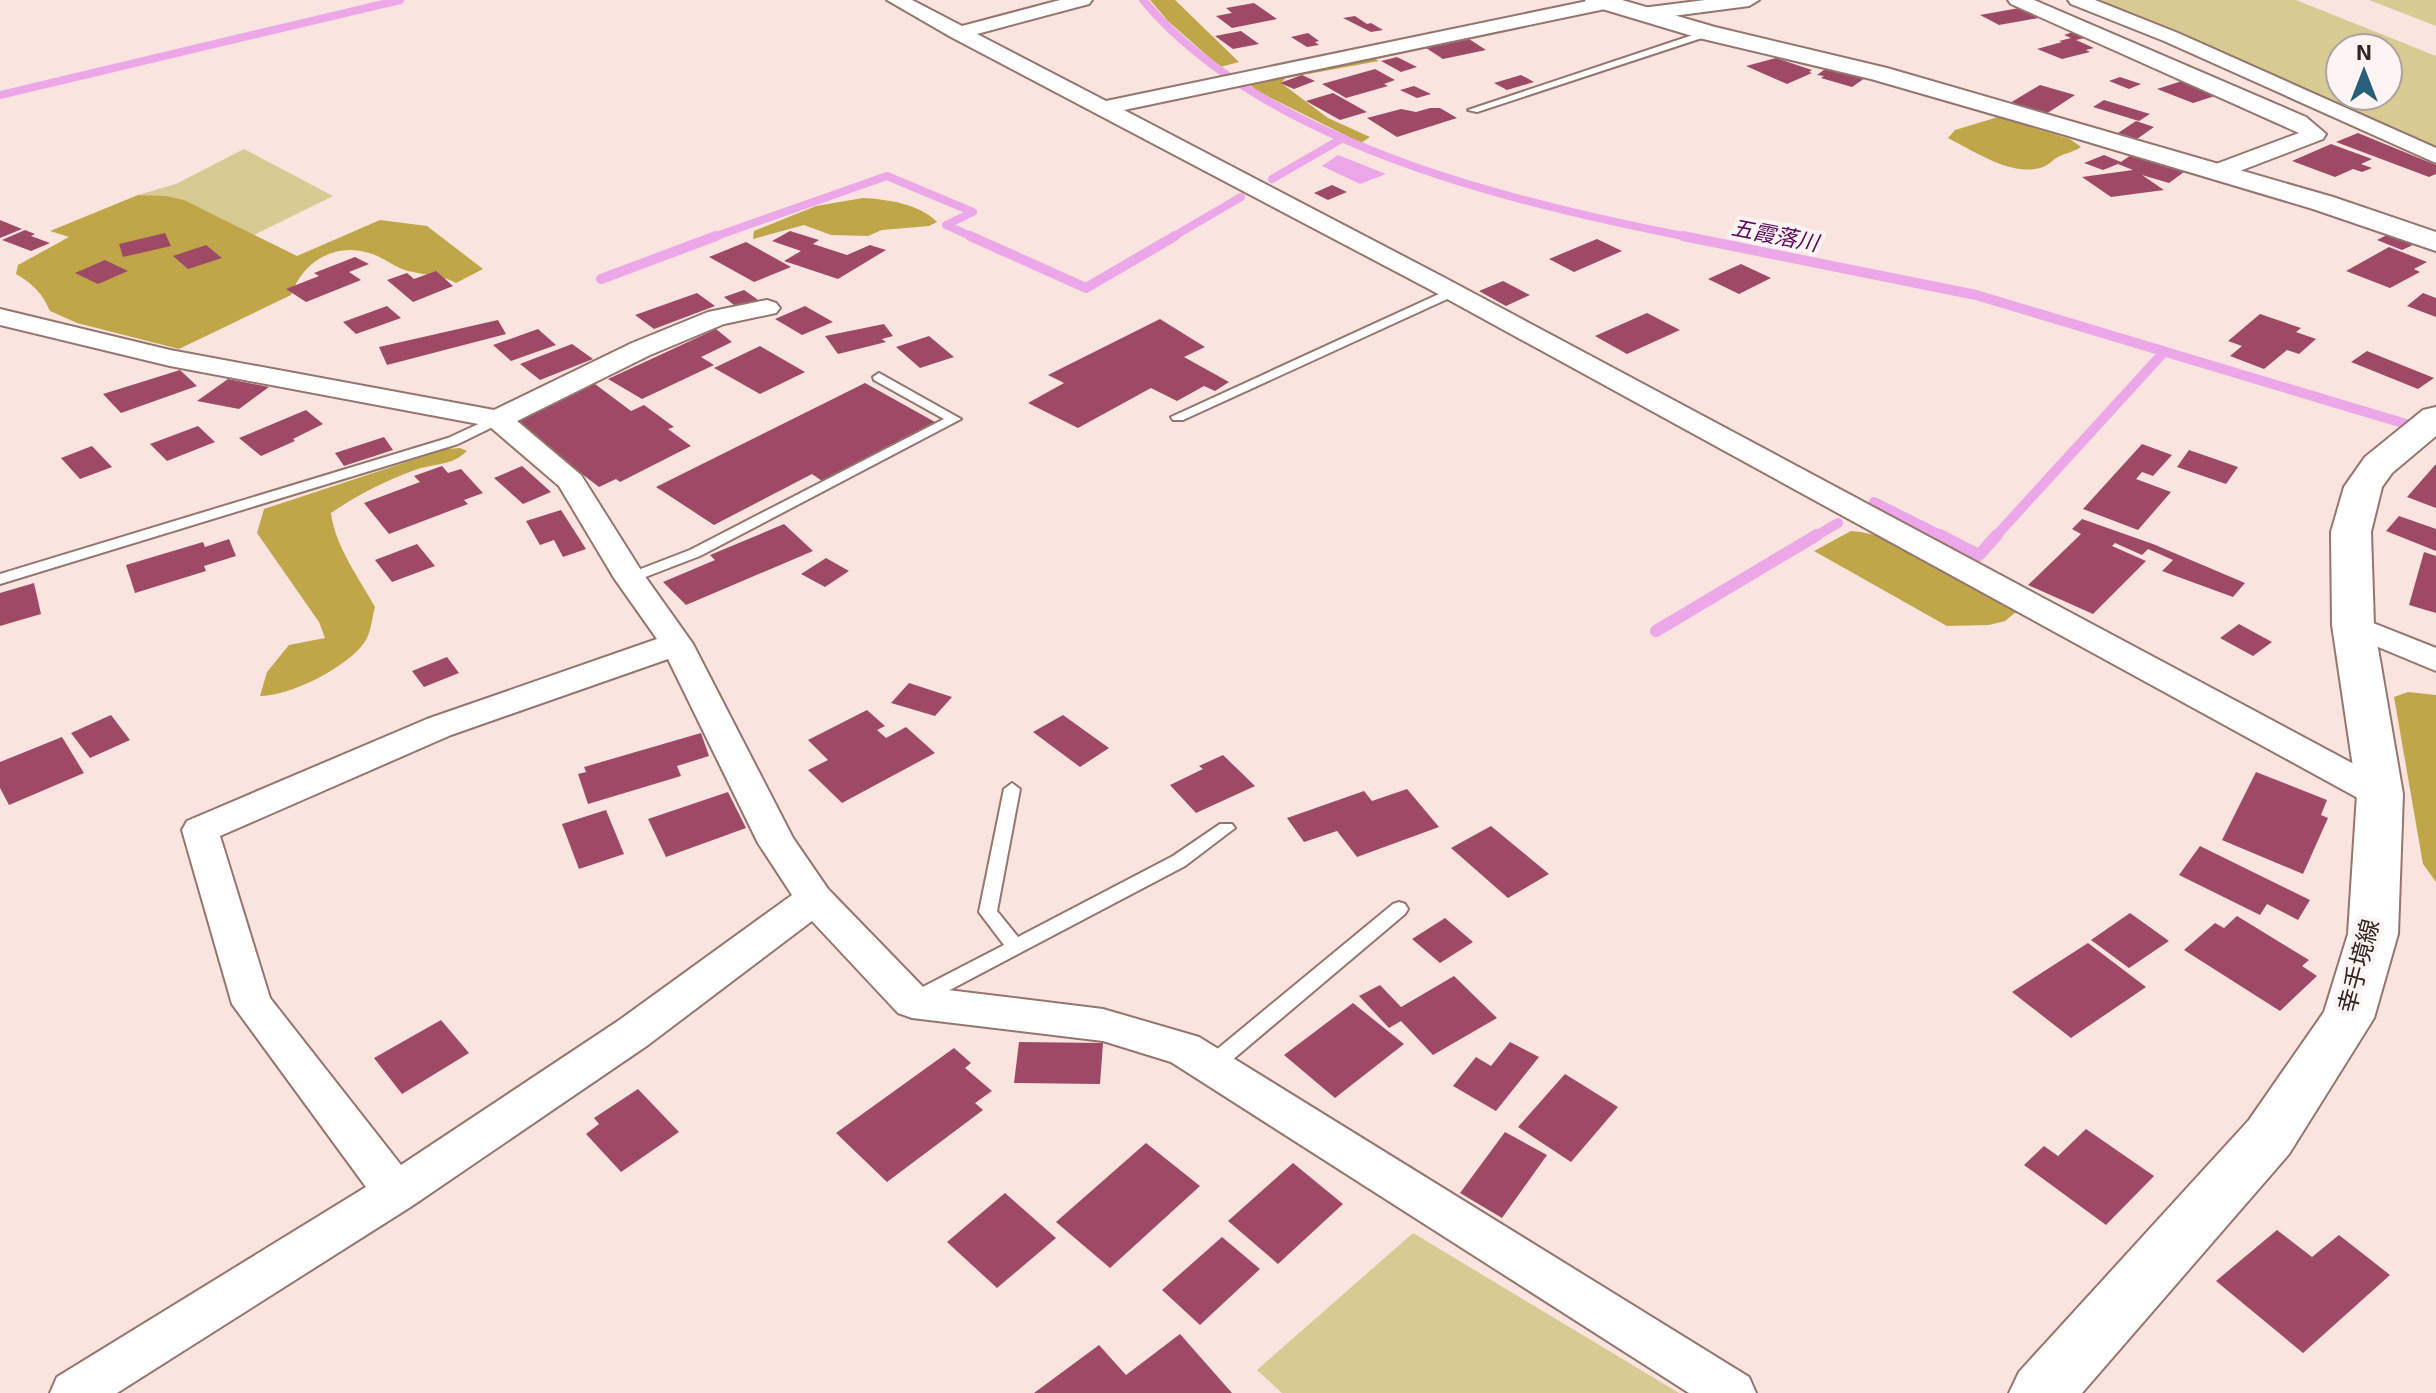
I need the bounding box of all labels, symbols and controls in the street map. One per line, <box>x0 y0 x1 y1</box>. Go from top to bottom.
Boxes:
north arrow <box>2324 32 2404 112</box>
text: N <box>2356 38 2372 64</box>
water label: 五霞落川 <box>1730 213 1823 256</box>
street label: 幸手境線 <box>2331 915 2384 1016</box>

